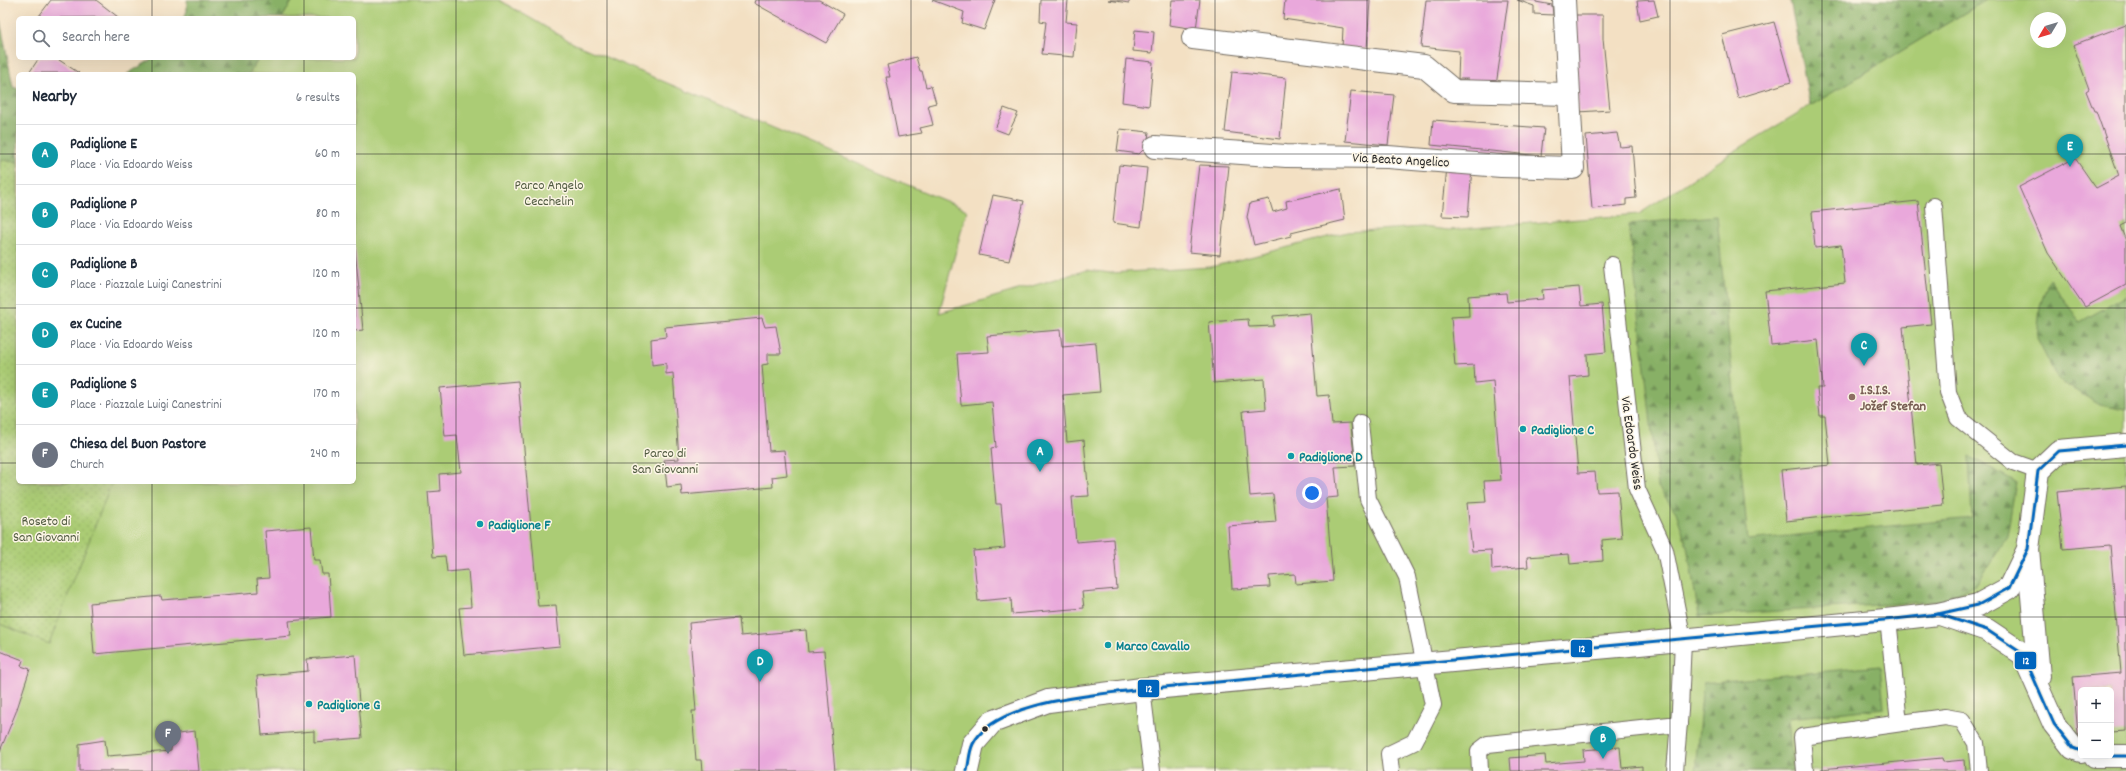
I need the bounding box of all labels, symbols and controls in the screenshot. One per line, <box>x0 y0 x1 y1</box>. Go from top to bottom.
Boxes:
north arrow <box>2030 12 2066 48</box>
search box <box>16 16 356 60</box>
icon: search <box>30 27 52 49</box>
text: Search here <box>62 27 130 49</box>
text: Nearby <box>32 86 76 110</box>
text: 6 results <box>296 89 340 108</box>
text: Padiglione E <box>70 134 137 156</box>
pin: E <box>2057 134 2083 167</box>
text: A <box>41 145 49 164</box>
text: 60 m <box>315 145 340 164</box>
street label: Via Beato Angelico <box>1352 148 1450 174</box>
text: Place · Via Edoardo Weiss <box>70 156 193 175</box>
park label: Parco Angelo Cecchelin <box>514 176 584 212</box>
text: Padiglione P <box>70 194 137 216</box>
text: B <box>42 205 48 224</box>
text: 80 m <box>316 205 340 224</box>
text: Place · Via Edoardo Weiss <box>70 216 193 235</box>
text: Padiglione B <box>70 254 137 276</box>
text: C <box>42 265 48 284</box>
text: 120 m <box>312 265 340 284</box>
text: Place · Piazzale Luigi Canestrini <box>70 276 222 295</box>
text: ex Cucine <box>70 314 122 336</box>
text: D <box>42 325 48 344</box>
text: 120 m <box>312 325 340 344</box>
pin: C <box>1851 333 1877 366</box>
text: Place · Via Edoardo Weiss <box>70 336 193 355</box>
text: Padiglione S <box>70 374 137 396</box>
place label: I.S.I.S. Jožef Stefan <box>1860 381 1926 417</box>
text: E <box>42 385 48 404</box>
text: 170 m <box>313 385 340 404</box>
marker: I.S.I.S. Jožef Stefan <box>1847 392 1857 402</box>
street label: Via Edoardo Weiss <box>1615 395 1648 492</box>
text: Place · Piazzale Luigi Canestrini <box>70 396 222 415</box>
place label: Padiglione C <box>1531 421 1594 441</box>
marker: Padiglione C <box>1518 424 1528 434</box>
text: Chiesa del Buon Pastore <box>70 434 206 456</box>
pin: A <box>1027 439 1053 472</box>
park label: Parco di San Giovanni <box>632 444 699 480</box>
text: F <box>42 445 48 464</box>
text: 240 m <box>310 445 340 464</box>
place label: Padiglione D <box>1299 448 1363 468</box>
marker: Padiglione D <box>1286 451 1296 461</box>
text: Church <box>70 456 104 475</box>
your location <box>1302 483 1322 503</box>
park label: Roseto di San Giovanni <box>13 512 80 548</box>
place label: Padiglione F <box>488 516 551 536</box>
marker: Padiglione F <box>475 519 485 529</box>
place label: Marco Cavallo <box>1116 637 1190 657</box>
line badge: 12 <box>1570 639 1593 658</box>
marker: Marco Cavallo <box>1103 640 1113 650</box>
text: 12 <box>1578 642 1586 658</box>
pin: D <box>747 649 773 682</box>
line badge: 12 <box>2014 651 2037 670</box>
text: 12 <box>2022 654 2030 670</box>
line badge: 12 <box>1137 679 1160 698</box>
text: 12 <box>1145 682 1153 698</box>
map controls <box>2078 687 2114 759</box>
button: + <box>2078 687 2114 723</box>
place label: Padiglione G <box>317 696 380 716</box>
marker: Padiglione G <box>304 699 314 709</box>
pin: F <box>155 721 181 754</box>
button: − <box>2078 723 2114 759</box>
unlabelled marker <box>980 724 990 734</box>
pin: B <box>1590 726 1616 759</box>

